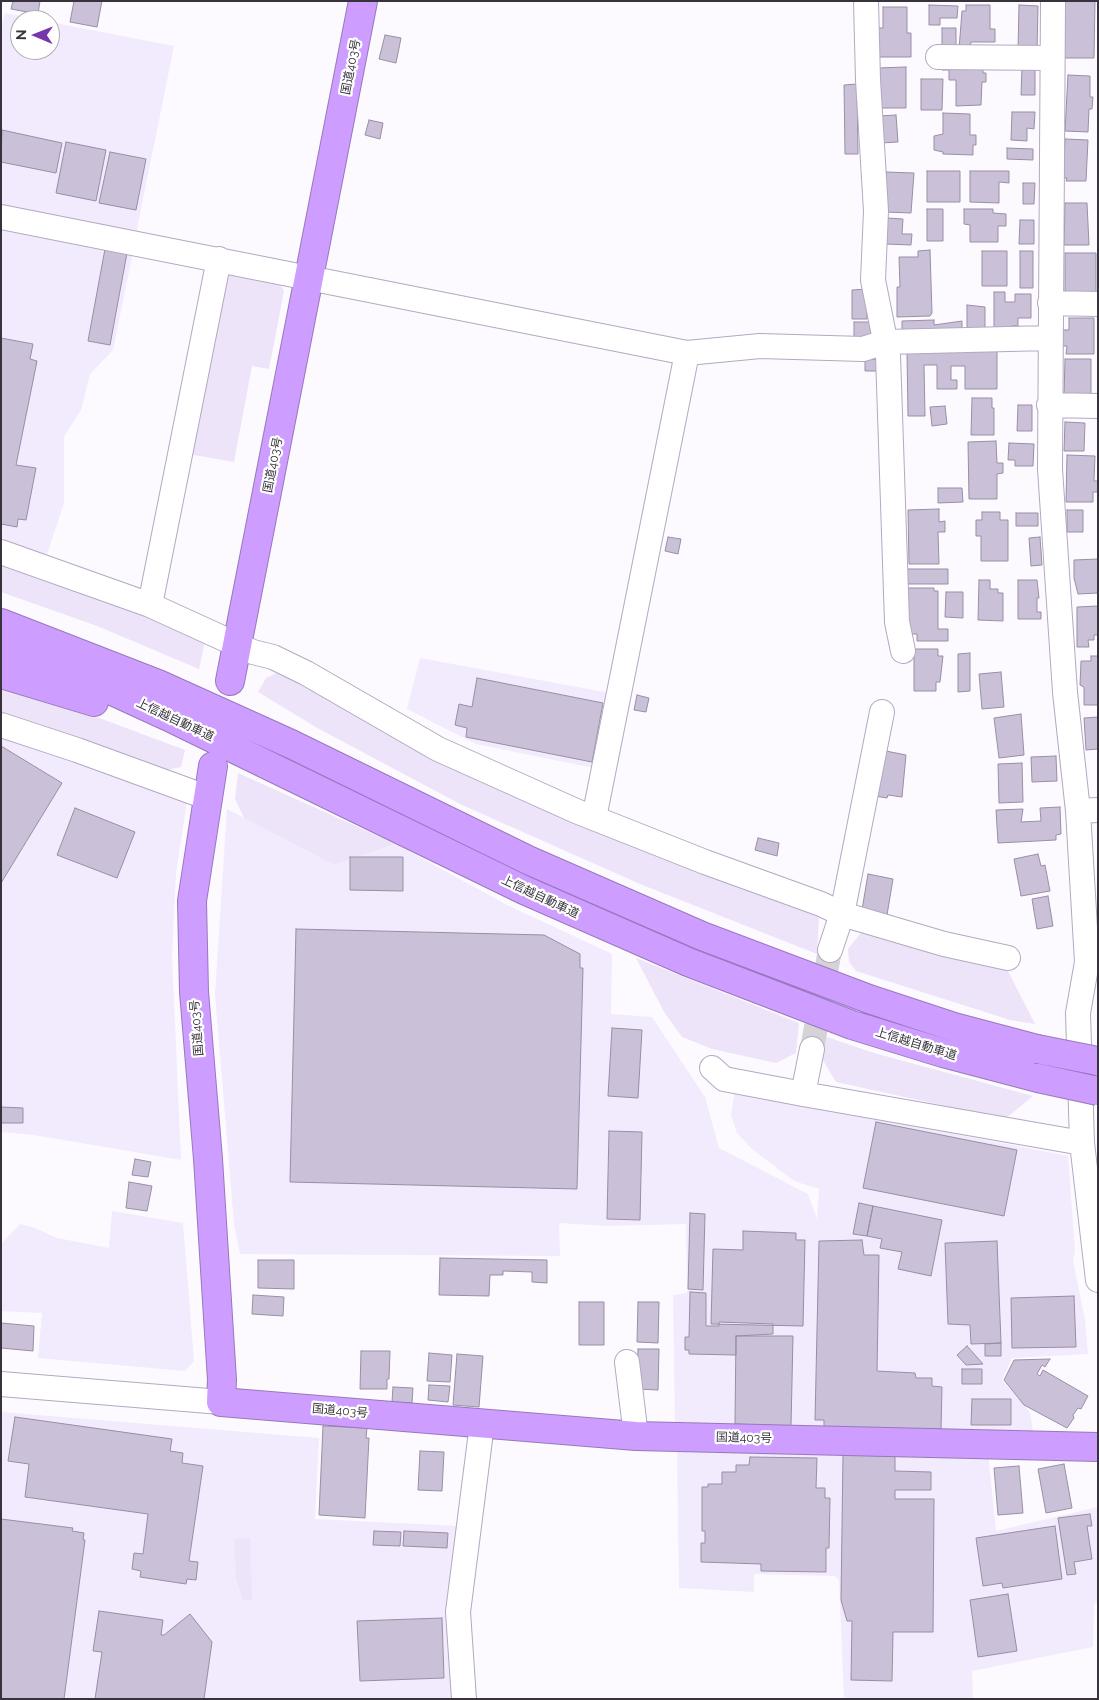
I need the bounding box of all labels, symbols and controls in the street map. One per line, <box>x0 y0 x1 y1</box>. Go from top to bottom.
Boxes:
north arrow <box>10 10 60 60</box>
text: N <box>13 29 29 40</box>
street label: 国道403号 <box>339 38 363 96</box>
street label: 国道403号 <box>261 436 285 494</box>
street label: 上信越自動車道 <box>134 696 216 744</box>
street label: 上信越自動車道 <box>499 873 581 921</box>
street label: 国道403号 <box>187 999 207 1057</box>
street label: 上信越自動車道 <box>874 1025 958 1063</box>
street label: 国道403号 <box>311 1401 369 1421</box>
street label: 国道403号 <box>716 1430 772 1446</box>

